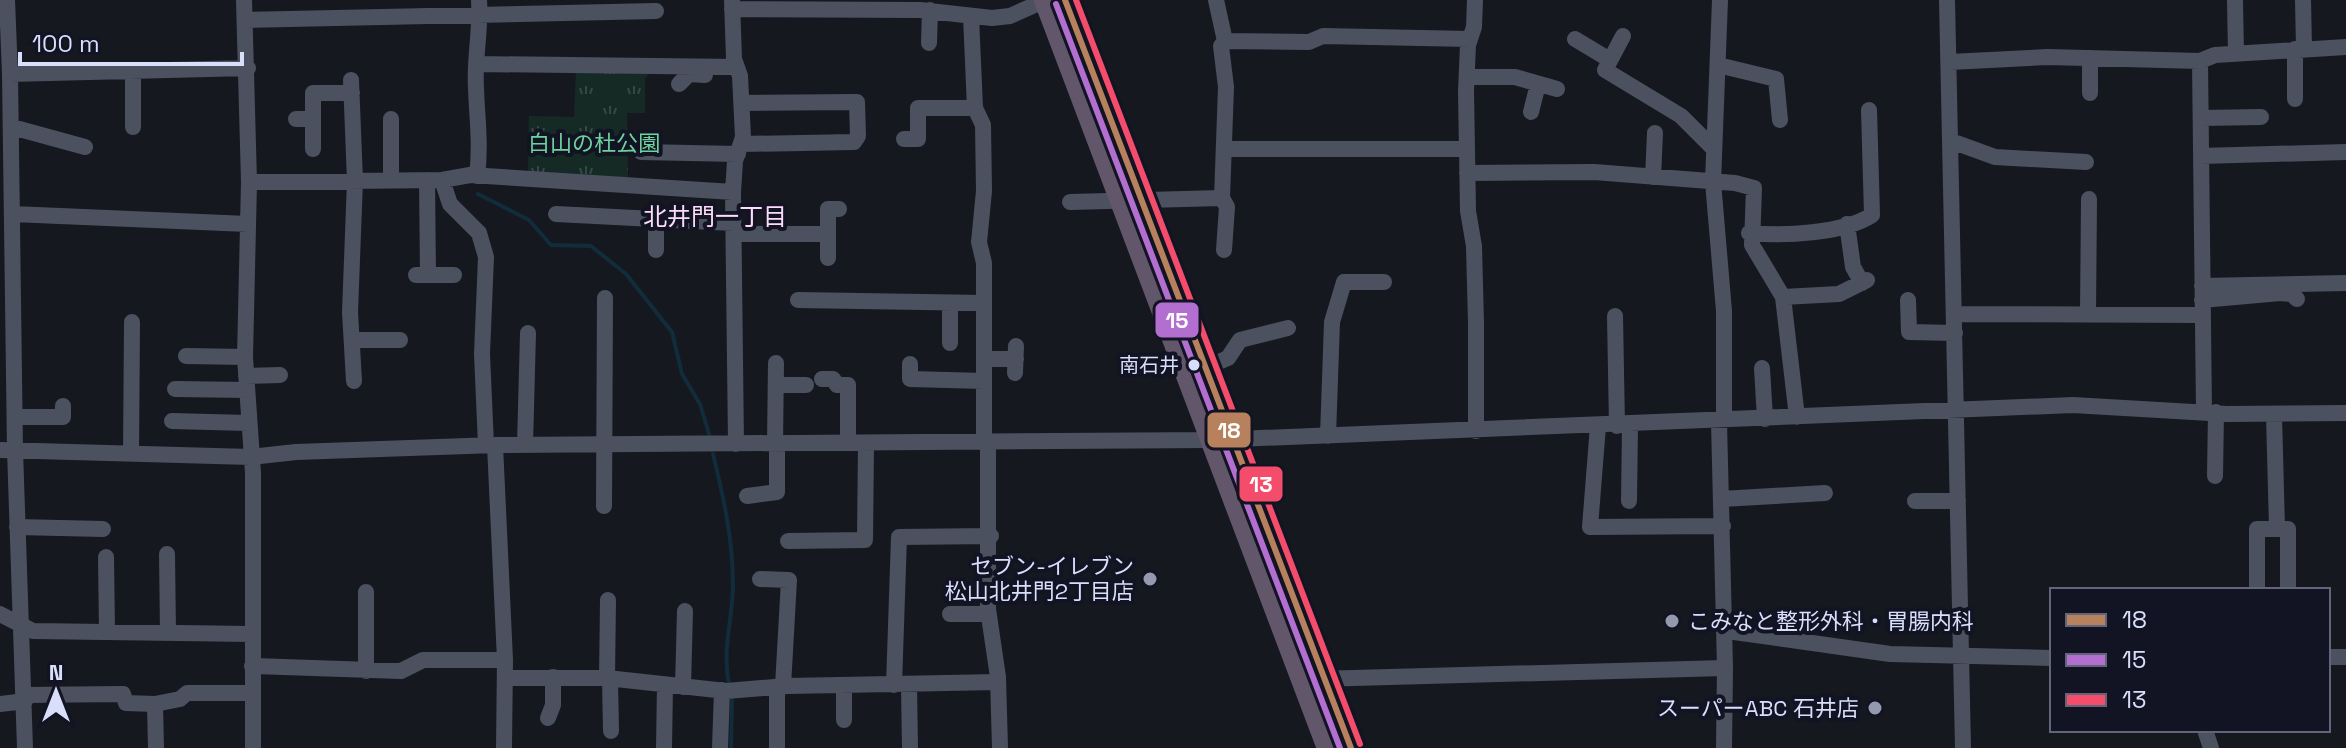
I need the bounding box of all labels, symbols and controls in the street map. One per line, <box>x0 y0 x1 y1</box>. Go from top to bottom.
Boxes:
scale bar <box>20 16 242 66</box>
text: 100 m <box>32 28 100 59</box>
park label: 白山の杜公園 <box>528 129 660 157</box>
district label: 北井門一丁目 <box>643 201 787 232</box>
line badge: 15 <box>1154 301 1200 339</box>
text: 15 <box>1165 306 1189 334</box>
place label: 南石井 <box>1119 352 1179 378</box>
marker: 南石井 <box>1186 357 1202 373</box>
line badge: 18 <box>1206 411 1252 449</box>
text: 18 <box>1217 416 1241 444</box>
line badge: 13 <box>1238 465 1284 503</box>
text: 13 <box>1249 470 1273 498</box>
place label: セブン-イレブン 松山北井門2丁目店 <box>945 552 1134 605</box>
marker: セブン-イレブン 松山北井門2丁目店 <box>1141 570 1159 588</box>
legend <box>2050 588 2330 732</box>
text: 18 <box>2122 604 2147 635</box>
place label: こみなと整形外科・胃腸内科 <box>1688 607 1974 635</box>
marker: こみなと整形外科・胃腸内科 <box>1663 612 1681 630</box>
text: 15 <box>2122 644 2146 675</box>
north arrow <box>16 652 96 732</box>
text: N <box>49 658 63 686</box>
text: 13 <box>2122 684 2147 715</box>
place label: スーパーABC 石井店 <box>1657 694 1859 722</box>
marker: スーパーABC 石井店 <box>1866 699 1884 717</box>

